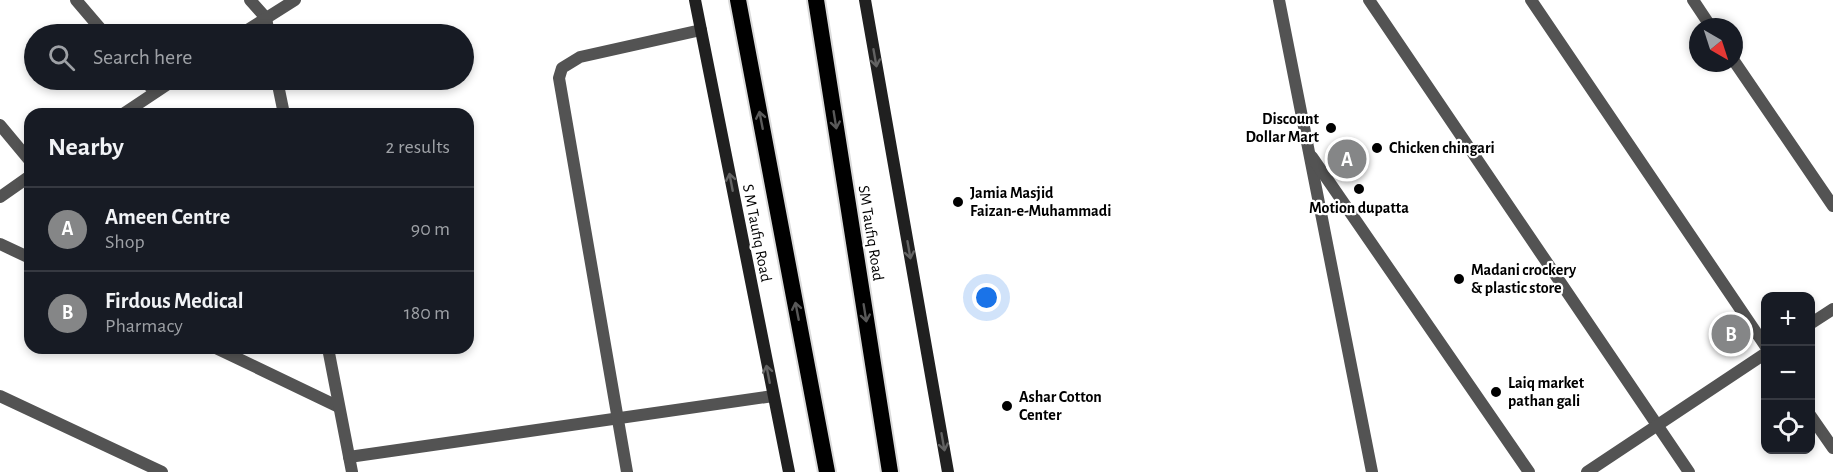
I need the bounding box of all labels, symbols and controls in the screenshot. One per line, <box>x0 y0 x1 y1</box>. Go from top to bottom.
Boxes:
north arrow <box>1689 18 1743 72</box>
search box <box>24 24 474 90</box>
icon: search <box>45 41 78 74</box>
text: Search here <box>93 46 192 68</box>
one-way arrow <box>870 47 881 67</box>
one-way arrow <box>755 110 766 130</box>
one-way arrow <box>830 110 841 129</box>
place label: Discount Dollar Mart <box>1245 111 1320 145</box>
marker: Discount Dollar Mart <box>1324 121 1338 135</box>
text: Nearby <box>48 134 124 160</box>
pin: A <box>1328 136 1366 182</box>
text: 2 results <box>386 137 450 157</box>
place label: Chicken chingari <box>1389 140 1495 156</box>
marker: Chicken chingari <box>1370 141 1384 155</box>
one-way arrow <box>725 173 736 193</box>
marker: Motion dupatta <box>1352 182 1366 196</box>
street label: S M Taufiq Road <box>740 183 774 283</box>
street label: SM Taufiq Road <box>856 184 886 282</box>
place label: Jamia Masjid Faizan-e-Muhammadi <box>970 185 1111 219</box>
marker: Jamia Masjid Faizan-e-Muhammadi <box>951 195 965 209</box>
place label: Motion dupatta <box>1309 200 1409 216</box>
text: Ameen Centre <box>105 206 230 228</box>
text: A <box>62 219 74 239</box>
text: 90 m <box>411 219 450 239</box>
text: Shop <box>105 232 145 252</box>
one-way arrow <box>904 239 915 259</box>
place label: Madani crockery & plastic store <box>1471 262 1577 296</box>
marker: Madani crockery & plastic store <box>1452 272 1466 286</box>
your location <box>972 283 1001 312</box>
text: Firdous Medical <box>105 290 244 312</box>
map controls <box>1761 292 1815 454</box>
button: + <box>1761 292 1815 346</box>
one-way arrow <box>791 302 802 322</box>
one-way arrow <box>860 302 871 322</box>
text: B <box>62 303 73 323</box>
text: 180 m <box>404 303 450 323</box>
pin: B <box>1712 312 1750 356</box>
text: Pharmacy <box>105 316 183 336</box>
button: − <box>1761 346 1815 400</box>
one-way arrow <box>762 364 773 384</box>
place label: Laiq market pathan gali <box>1508 375 1585 409</box>
marker: Laiq market pathan gali <box>1489 385 1503 399</box>
place label: Ashar Cotton Center <box>1019 389 1102 423</box>
marker: Ashar Cotton Center <box>1000 399 1014 413</box>
button: locate <box>1761 400 1815 454</box>
one-way arrow <box>938 431 949 451</box>

